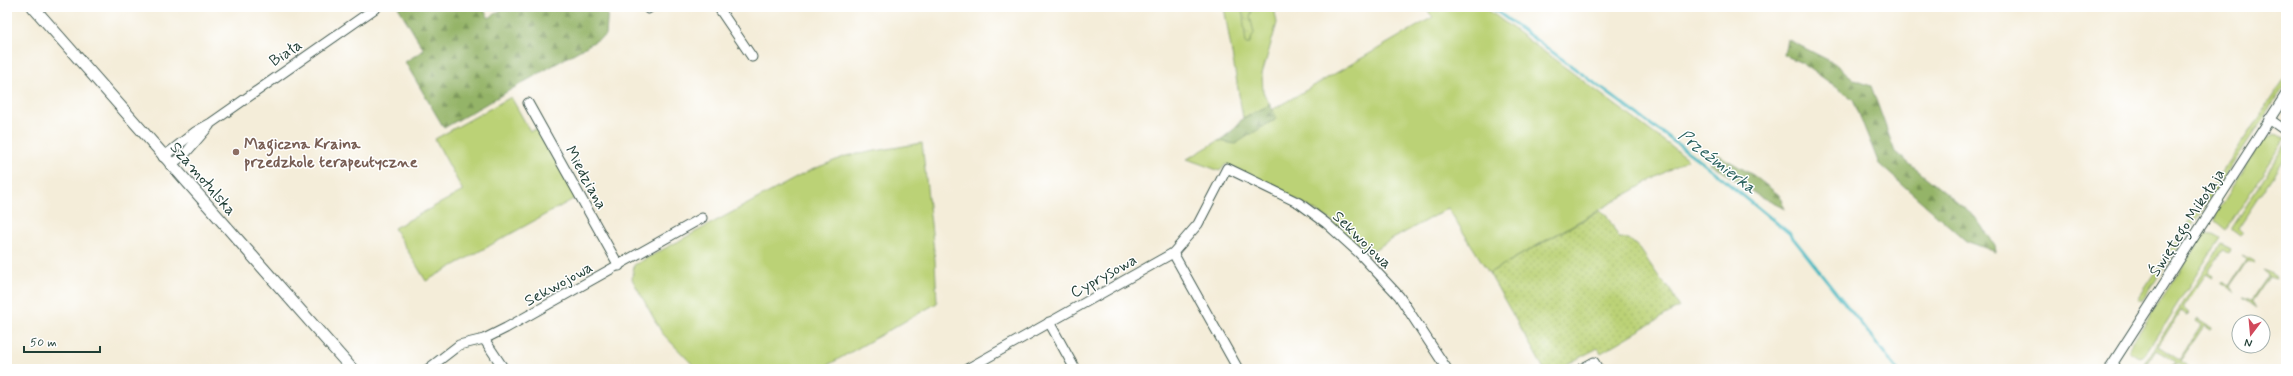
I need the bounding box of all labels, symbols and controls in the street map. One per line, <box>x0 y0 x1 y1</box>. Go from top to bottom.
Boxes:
street label: Biała <box>265 35 306 72</box>
water label: Przeźmierka <box>1674 124 1762 200</box>
place label: Magiczna Kraina przedzkole terapeutyczne <box>244 134 418 173</box>
street label: Szamotulska <box>165 138 241 220</box>
street label: Miedziana <box>560 142 612 213</box>
marker: Magiczna Kraina przedzkole terapeutyczne <box>231 147 241 157</box>
street label: Świętego Mikołaja <box>2145 165 2231 281</box>
street label: Sekwojowa <box>1328 206 1396 274</box>
street label: Cyprysowa <box>1067 249 1141 303</box>
street label: Sekwojowa <box>521 257 597 312</box>
north arrow <box>2231 314 2271 354</box>
scale bar <box>24 328 100 354</box>
text: 50 m <box>30 335 57 351</box>
text: N <box>2243 335 2254 350</box>

